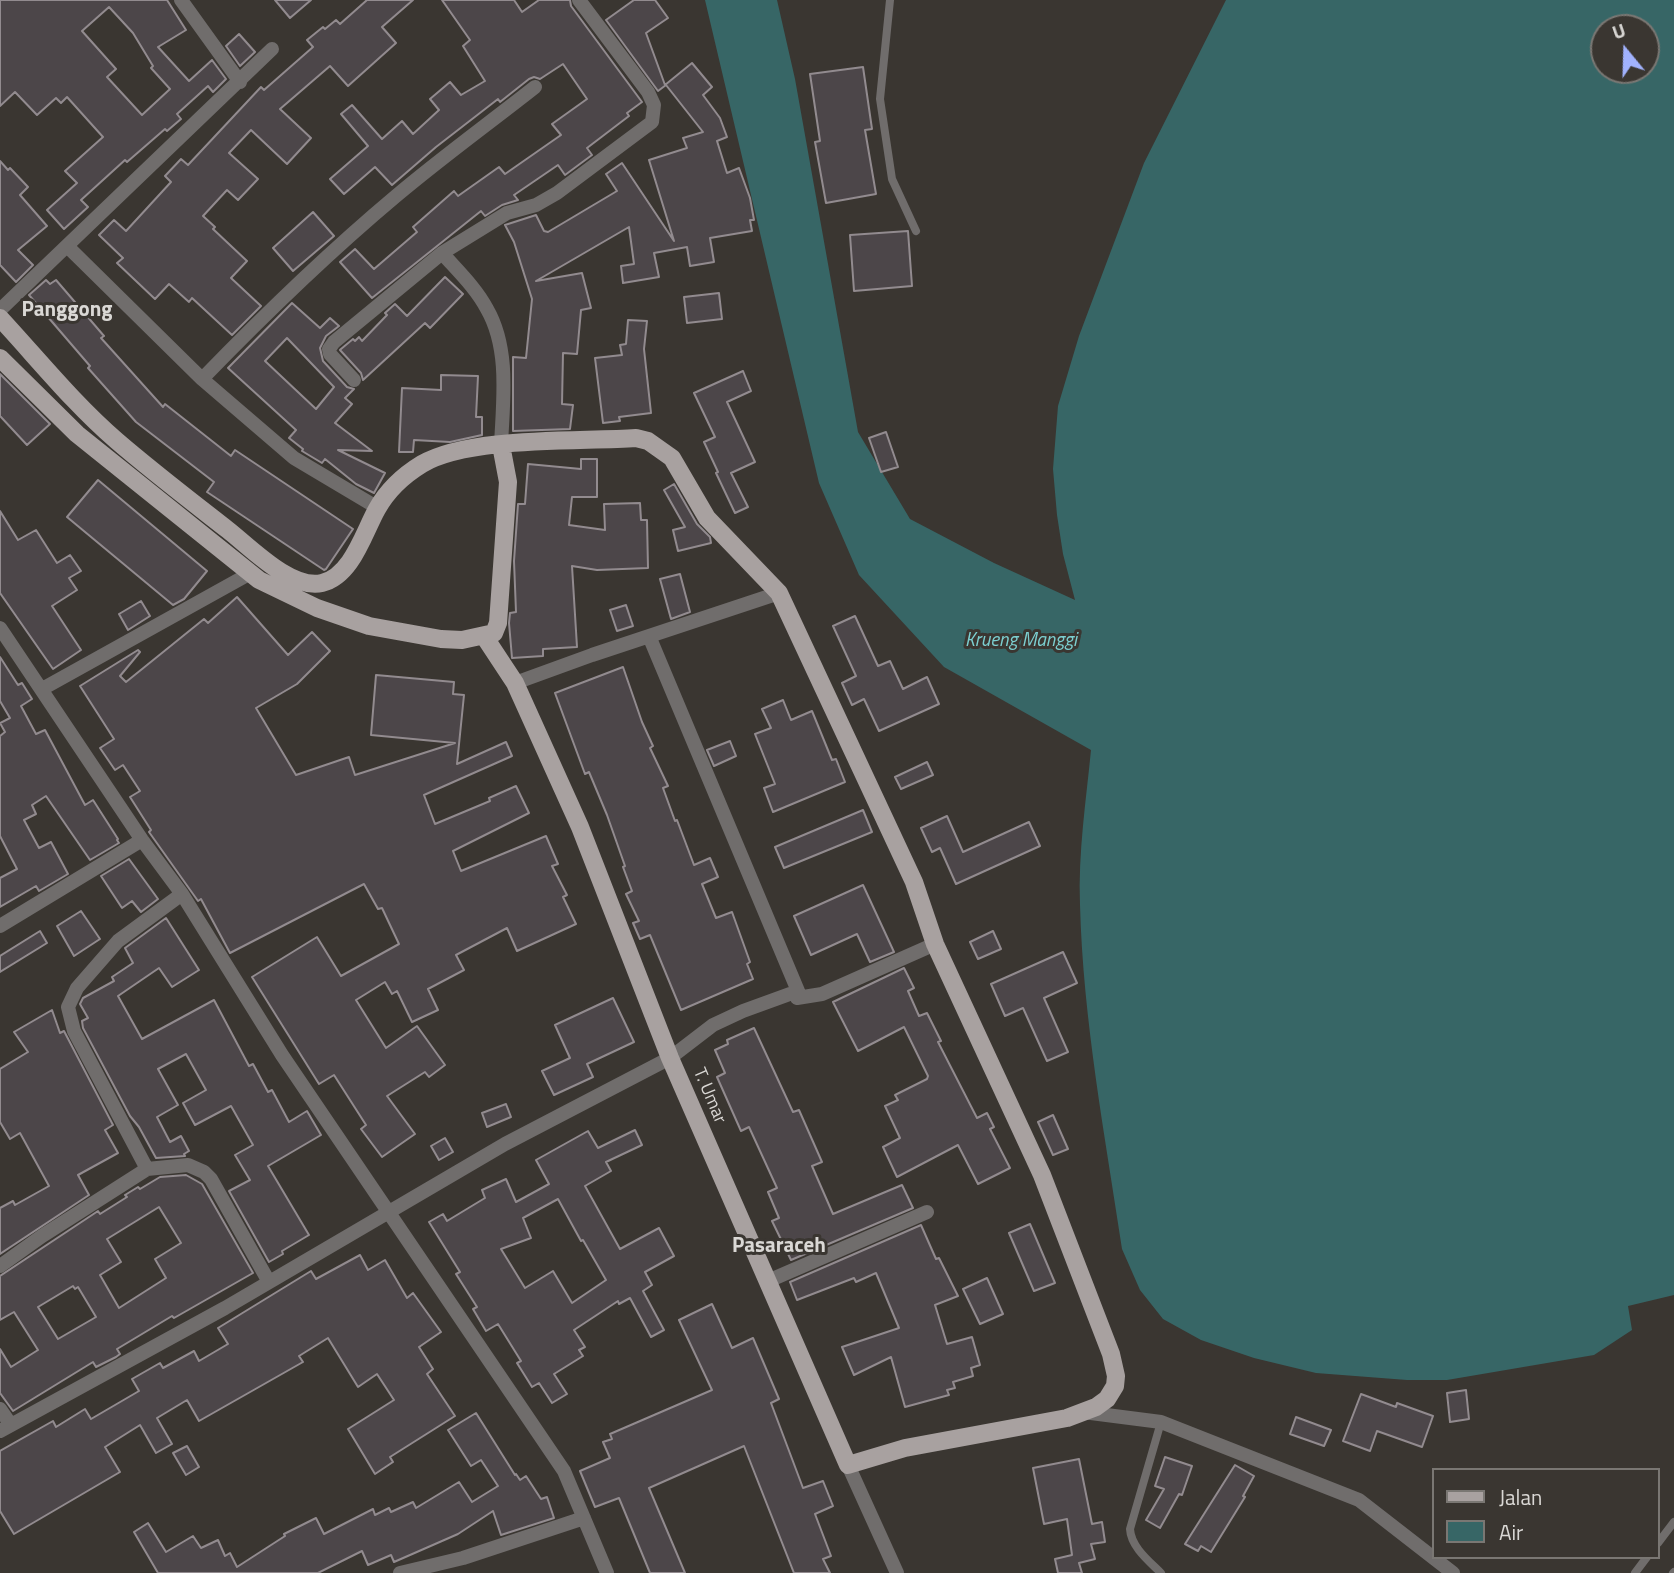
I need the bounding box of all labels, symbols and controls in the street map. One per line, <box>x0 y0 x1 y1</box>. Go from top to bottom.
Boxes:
north arrow <box>1590 14 1660 84</box>
text: U <box>1608 15 1629 46</box>
district label: Panggong <box>21 298 113 324</box>
water label: Krueng Manggi <box>965 630 1077 652</box>
street label: T. Umar <box>688 1065 730 1127</box>
district label: Pasaraceh <box>732 1234 826 1260</box>
legend <box>1432 1468 1660 1559</box>
text: Jalan <box>1499 1481 1542 1513</box>
text: Air <box>1499 1516 1523 1548</box>

